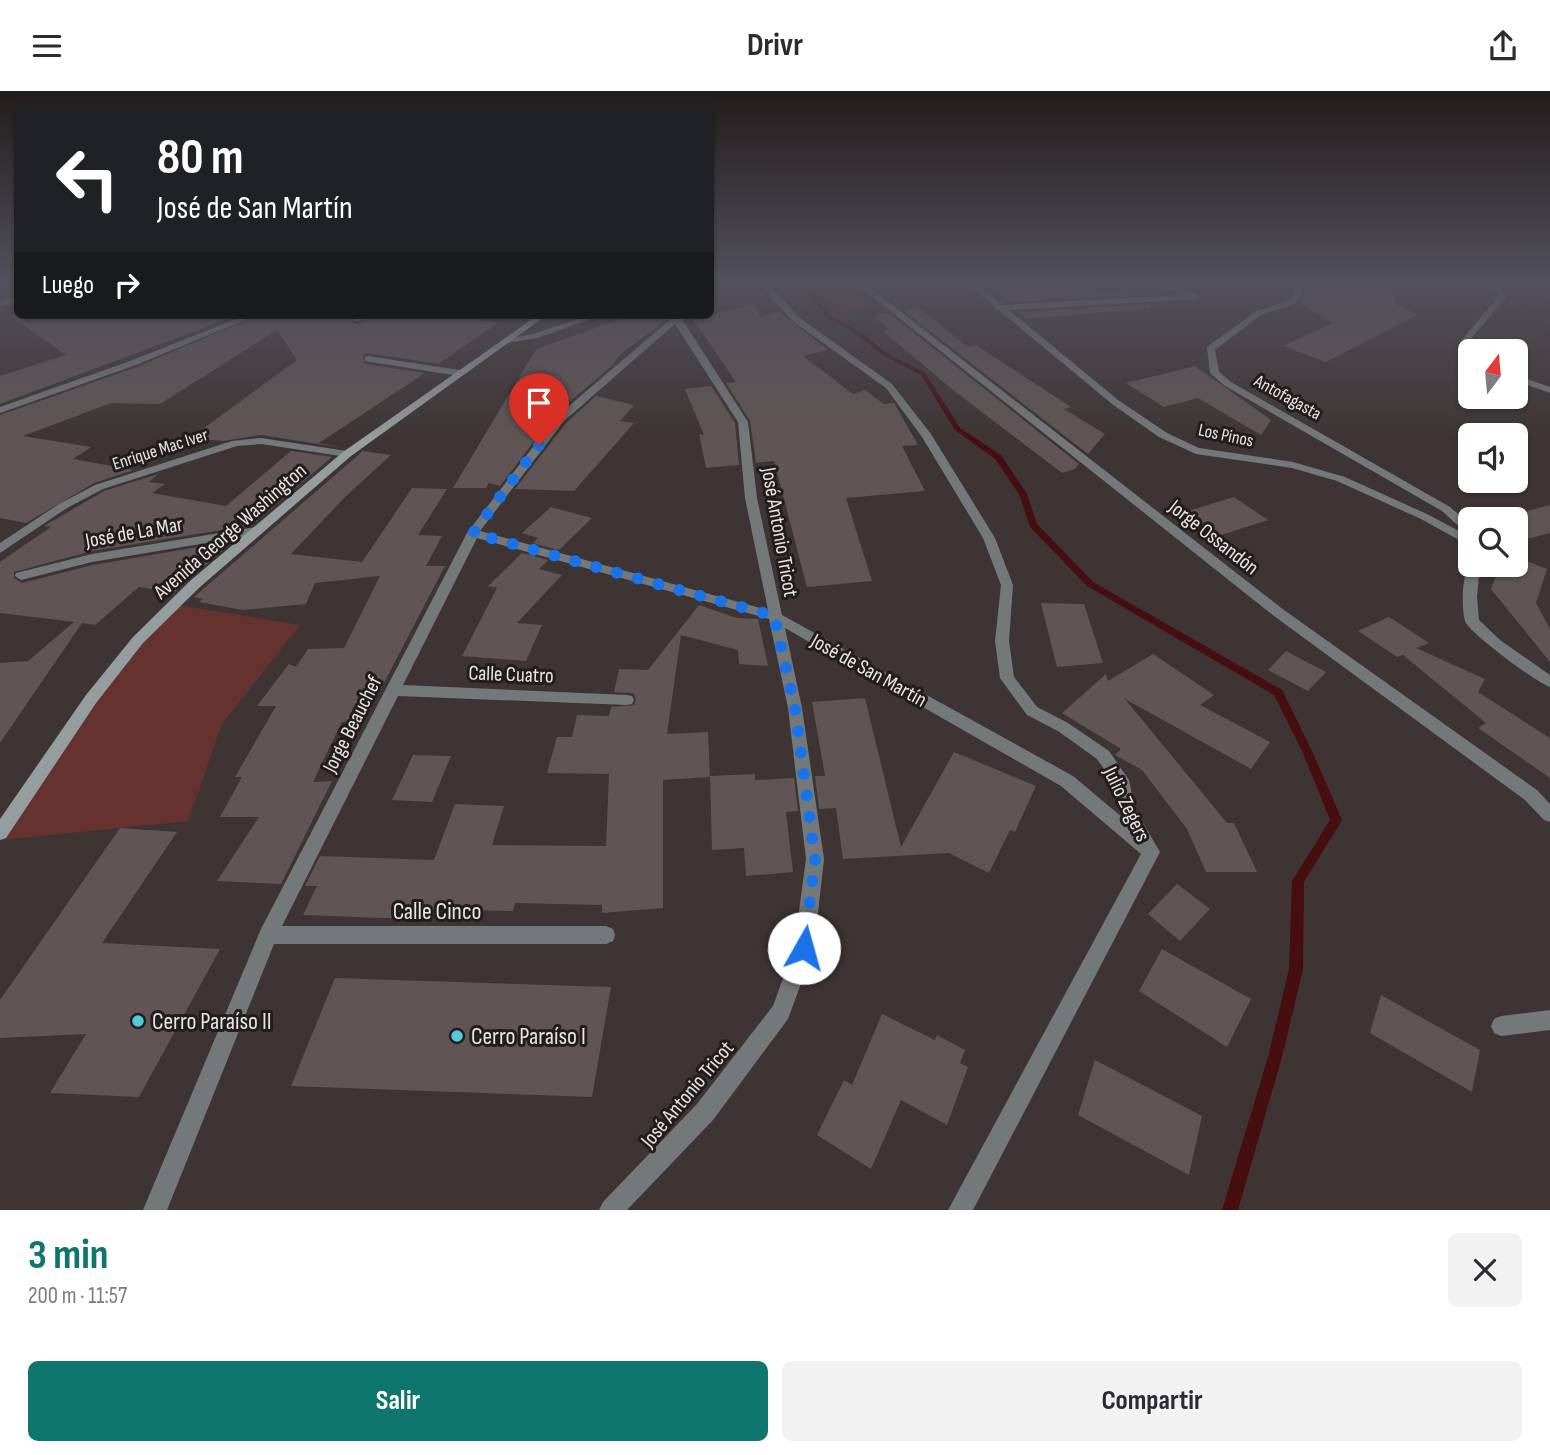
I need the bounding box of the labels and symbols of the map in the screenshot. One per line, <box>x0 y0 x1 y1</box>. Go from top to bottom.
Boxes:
north arrow <box>1458 339 1528 409</box>
street label: Antofagasta <box>1250 370 1325 424</box>
pin <box>509 373 569 445</box>
street label: Los Pinos <box>1196 419 1255 452</box>
street label: Enrique Mac Iver <box>110 424 211 475</box>
street label: Avenida George Washington <box>148 458 312 605</box>
street label: José Antonio Tricot <box>756 464 803 599</box>
street label: Jorge Ossandón <box>1163 494 1264 580</box>
street label: José de La Mar <box>82 512 185 554</box>
street label: José de San Martín <box>806 628 931 713</box>
street label: Calle Cuatro <box>468 661 554 688</box>
street label: Jorge Beauchef <box>317 671 388 778</box>
street label: Julio Zegers <box>1097 762 1155 846</box>
street label: Calle Cinco <box>393 897 481 926</box>
position arrow <box>767 911 841 985</box>
place label: Cerro Paraíso II <box>152 1007 272 1036</box>
marker: Cerro Paraíso II <box>130 1013 146 1029</box>
place label: Cerro Paraíso I <box>471 1022 586 1051</box>
marker: Cerro Paraíso I <box>449 1028 465 1044</box>
street label: José Antonio Tricot <box>635 1036 739 1153</box>

